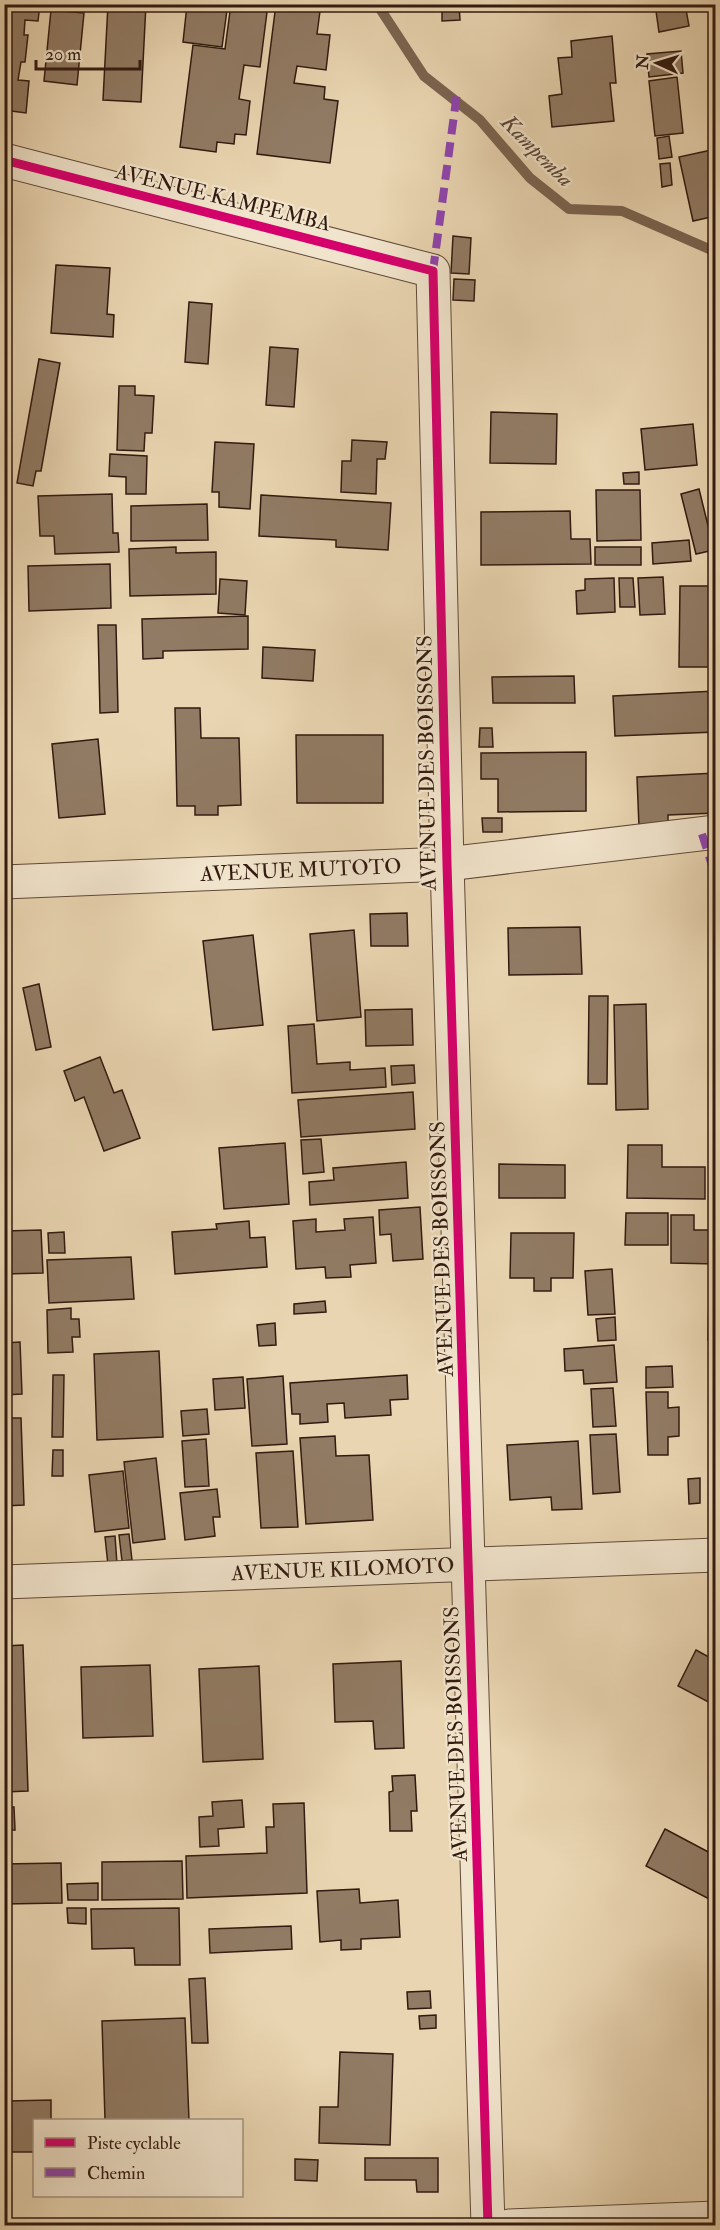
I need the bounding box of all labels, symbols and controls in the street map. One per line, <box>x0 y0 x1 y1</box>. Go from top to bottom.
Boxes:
scale bar <box>36 33 140 71</box>
north arrow <box>627 33 687 93</box>
text: 20 m <box>45 43 81 66</box>
text: N <box>632 54 654 71</box>
water label: Kampemba <box>494 108 579 193</box>
street label: AVENUE KAMPEMBA <box>111 158 334 238</box>
street label: AVENUE DES BOISSONS <box>411 635 443 892</box>
street label: AVENUE MUTOTO <box>199 852 402 888</box>
street label: AVENUE DES BOISSONS <box>424 1121 460 1378</box>
street label: AVENUE KILOMOTO <box>230 1551 455 1587</box>
street label: AVENUE DES BOISSONS <box>438 1606 474 1863</box>
legend <box>33 2119 243 2197</box>
text: Piste cyclable <box>87 2132 181 2155</box>
text: Chemin <box>87 2162 145 2185</box>

